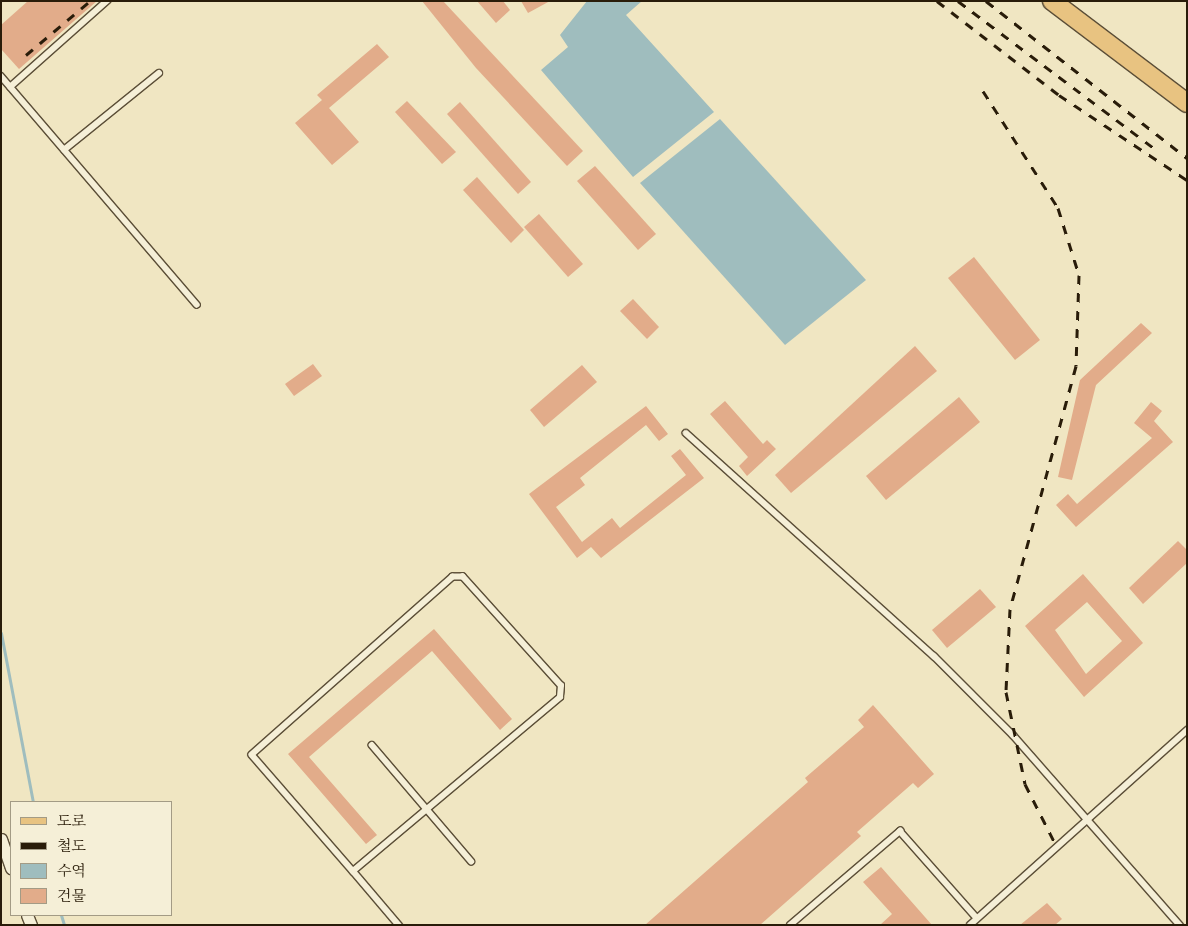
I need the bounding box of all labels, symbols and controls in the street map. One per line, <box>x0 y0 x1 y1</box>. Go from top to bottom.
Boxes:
legend <box>10 801 172 916</box>
text: 도로 <box>57 815 86 830</box>
text: 철도 <box>57 840 86 855</box>
text: 수역 <box>57 865 86 880</box>
text: 건물 <box>57 890 86 905</box>

